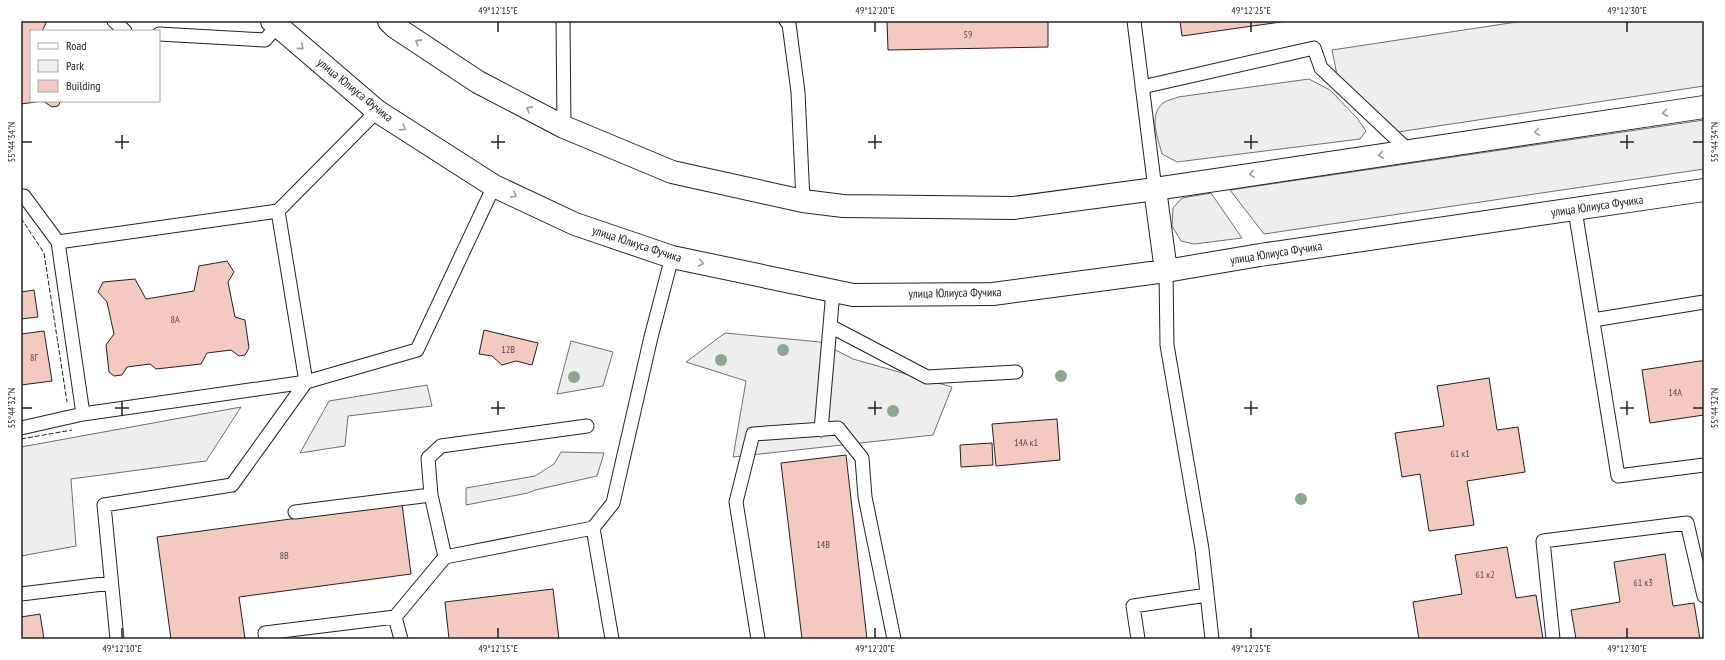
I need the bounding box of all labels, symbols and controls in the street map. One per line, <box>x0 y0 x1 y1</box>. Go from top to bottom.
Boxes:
text: 49°12'15"E <box>478 4 518 17</box>
text: 49°12'20"E <box>855 4 895 17</box>
text: 49°12'25"E <box>1231 4 1271 17</box>
text: 49°12'30"E <box>1607 4 1647 17</box>
house number: 59 <box>964 28 973 41</box>
legend <box>30 30 160 102</box>
text: Road <box>66 38 86 53</box>
one-way arrow <box>415 39 422 47</box>
one-way arrow <box>297 42 304 49</box>
street label: улица Юлиуса Фучика <box>314 54 396 125</box>
text: Park <box>66 58 84 73</box>
text: Building <box>66 78 101 93</box>
one-way arrow <box>526 106 533 113</box>
one-way arrow <box>1662 108 1668 117</box>
text: 55°44'34"N <box>5 122 18 162</box>
text: 55°44'34"N <box>1708 122 1721 162</box>
one-way arrow <box>398 123 405 130</box>
one-way arrow <box>1534 127 1540 136</box>
one-way arrow <box>1377 150 1384 159</box>
one-way arrow <box>1249 169 1255 178</box>
one-way arrow <box>509 190 517 198</box>
street label: улица Юлиуса Фучика <box>1550 192 1644 219</box>
street label: улица Юлиуса Фучика <box>591 222 684 265</box>
street label: улица Юлиуса Фучика <box>1229 238 1323 267</box>
one-way arrow <box>698 259 704 267</box>
street label: улица Юлиуса Фучика <box>908 284 1002 301</box>
house number: 8А <box>170 313 180 326</box>
house number: 12В <box>501 343 515 356</box>
house number: 8Г <box>30 351 38 364</box>
house number: 14А <box>1668 386 1682 399</box>
text: 55°44'32"N <box>5 388 18 428</box>
text: 55°44'32"N <box>1708 388 1721 428</box>
house number: 14А к1 <box>1014 436 1038 449</box>
house number: 61 к1 <box>1450 447 1470 460</box>
house number: 14В <box>816 538 830 551</box>
house number: 8В <box>279 549 289 562</box>
house number: 61 к2 <box>1475 568 1495 581</box>
house number: 61 к3 <box>1633 576 1653 589</box>
text: 49°12'10"E <box>102 642 142 655</box>
text: 49°12'15"E <box>478 642 518 655</box>
text: 49°12'20"E <box>855 642 895 655</box>
text: 49°12'25"E <box>1231 642 1271 655</box>
text: 49°12'30"E <box>1607 642 1647 655</box>

